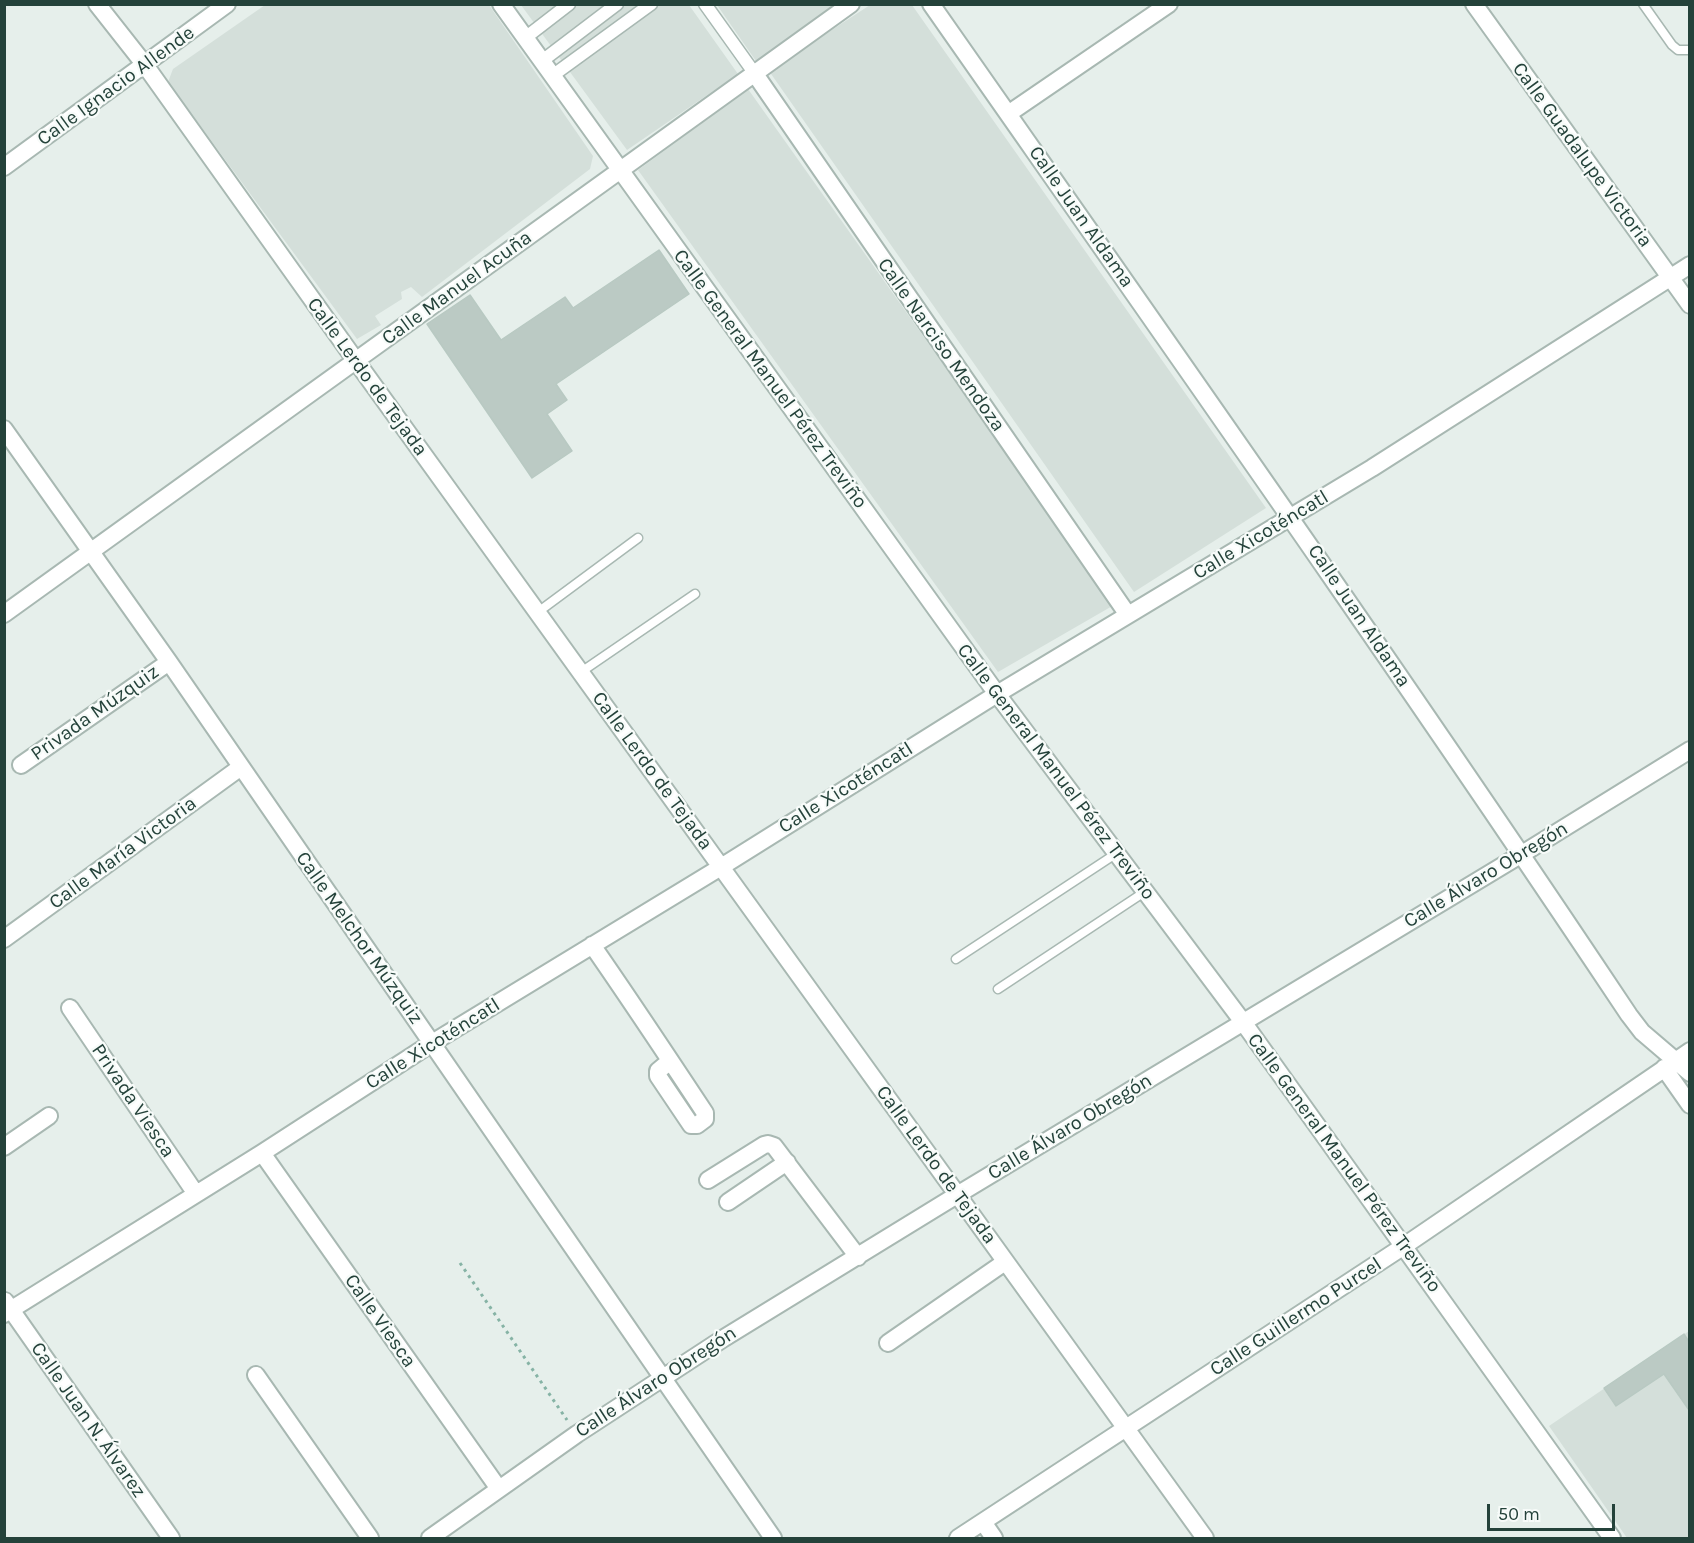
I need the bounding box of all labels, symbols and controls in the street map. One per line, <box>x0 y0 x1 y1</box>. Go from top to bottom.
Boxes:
street label: Calle Ignacio Allende <box>33 21 199 151</box>
street label: Calle Guadalupe Victoria <box>1507 58 1657 252</box>
street label: Calle Juan Aldama <box>1023 142 1139 292</box>
street label: Calle Manuel Acuña <box>377 226 537 350</box>
street label: Calle General Manuel Pérez Treviño <box>668 245 872 513</box>
street label: Calle Narciso Mendoza <box>872 254 1010 436</box>
street label: Calle Lerdo de Tejada <box>302 293 432 461</box>
street label: Calle Xicoténcatl <box>1189 485 1333 585</box>
street label: Calle Juan Aldama <box>1302 540 1416 692</box>
street label: Calle General Manuel Pérez Treviño <box>952 639 1160 905</box>
street label: Privada Múzquiz <box>26 660 164 766</box>
street label: Calle Lerdo de Tejada <box>587 687 717 855</box>
street label: Calle Xicoténcatl <box>774 737 918 839</box>
street label: Calle María Victoria <box>45 791 201 915</box>
street label: Calle Álvaro Obregón <box>1400 817 1572 933</box>
street label: Calle Melchor Múzquiz <box>290 847 428 1029</box>
street label: Calle Xicoténcatl <box>361 993 505 1095</box>
street label: Calle General Manuel Pérez Treviño <box>1242 1029 1446 1297</box>
street label: Privada Viesca <box>86 1039 180 1163</box>
street label: Calle Álvaro Obregón <box>984 1069 1156 1185</box>
street label: Calle Lerdo de Tejada <box>871 1081 1001 1249</box>
street label: Calle Guillermo Purcel <box>1206 1252 1386 1382</box>
street label: Calle Viesca <box>339 1270 421 1372</box>
street label: Calle Álvaro Obregón <box>571 1321 741 1443</box>
street label: Calle Juan N. Álvarez <box>25 1337 151 1503</box>
scale bar <box>1490 1492 1618 1530</box>
text: 50 m <box>1498 1503 1540 1525</box>

